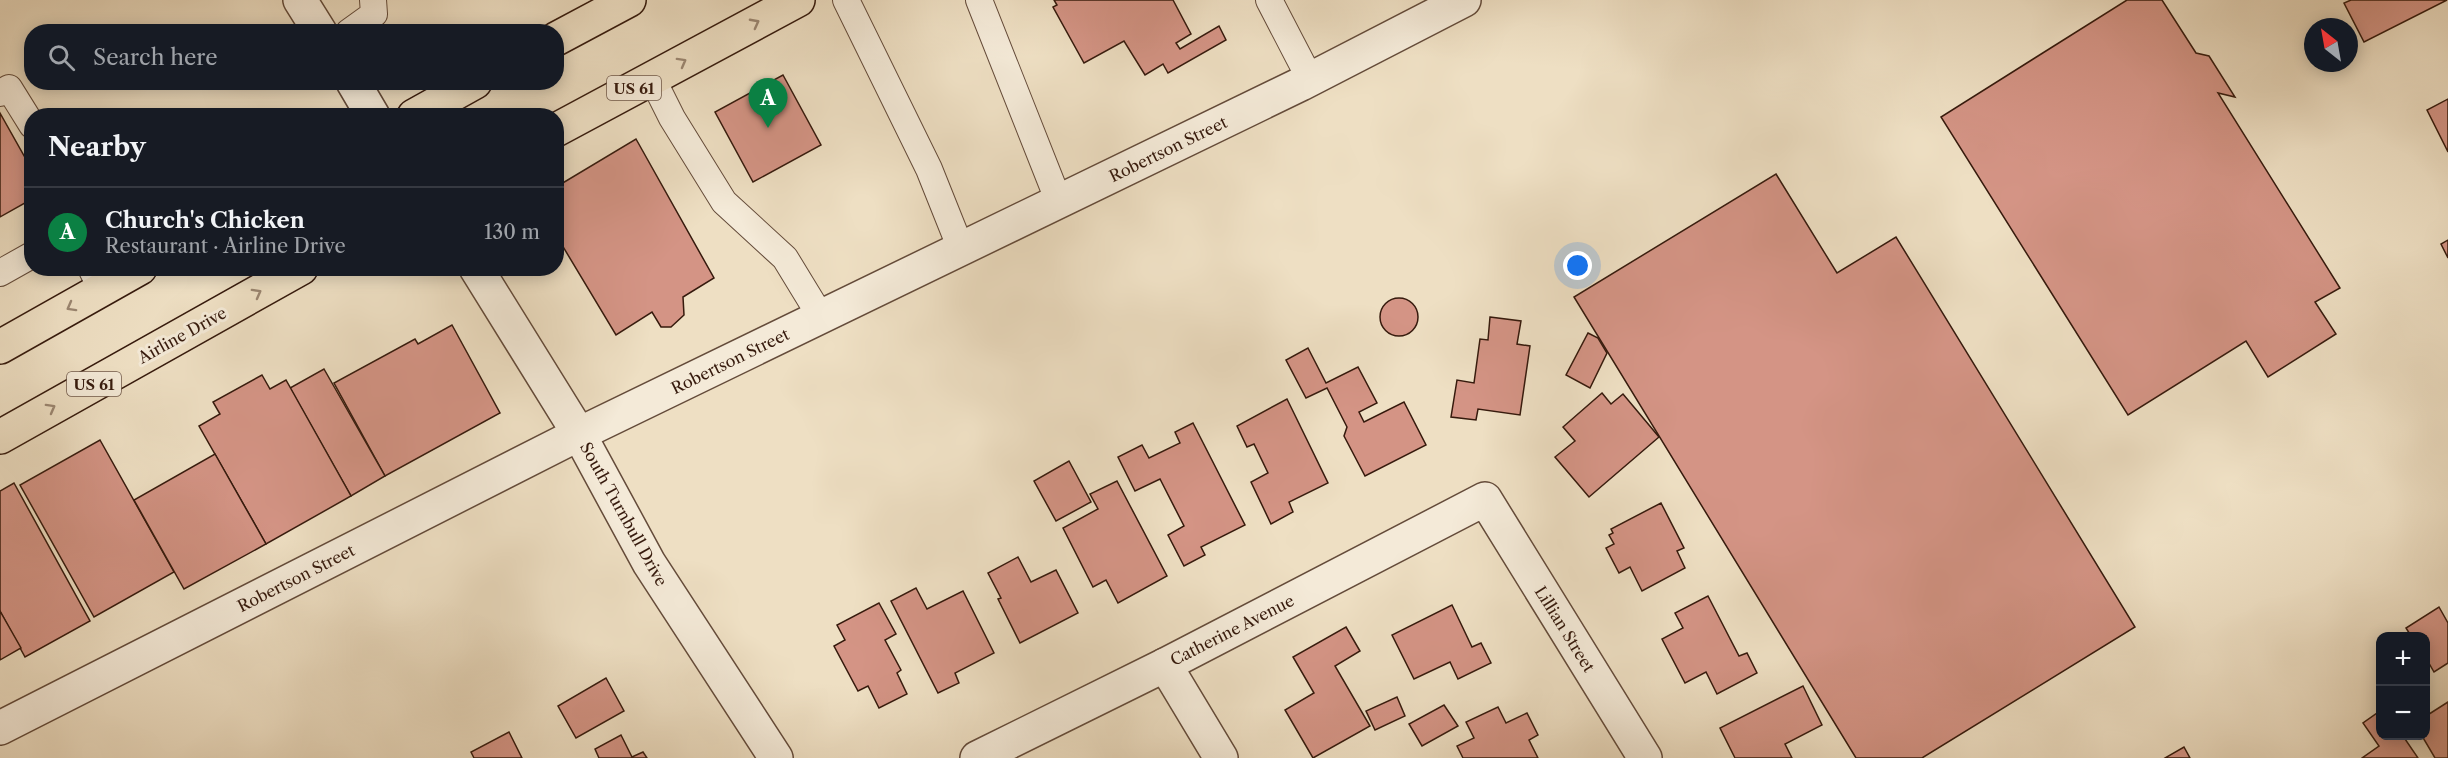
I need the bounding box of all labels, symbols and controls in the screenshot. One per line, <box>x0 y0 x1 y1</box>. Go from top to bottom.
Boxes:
north arrow <box>2304 18 2358 72</box>
one-way arrow <box>749 19 759 30</box>
search box <box>24 24 564 90</box>
icon: search <box>45 41 78 74</box>
text: Search here <box>93 44 218 71</box>
one-way arrow <box>676 58 686 69</box>
road number: US 61 <box>607 76 661 100</box>
pin: A <box>748 78 788 128</box>
street label: Robertson Street <box>1106 112 1231 186</box>
text: Nearby <box>48 131 146 163</box>
text: Church's Chicken <box>105 207 305 234</box>
text: A <box>60 220 75 244</box>
text: 130 m <box>484 220 540 244</box>
text: Restaurant · Airline Drive <box>105 234 346 258</box>
your location <box>1563 251 1592 280</box>
one-way arrow <box>251 289 261 300</box>
one-way arrow <box>66 300 77 312</box>
street label: Airline Drive <box>133 303 230 368</box>
street label: Robertson Street <box>668 324 793 398</box>
road number: US 61 <box>67 372 121 396</box>
one-way arrow <box>45 404 55 415</box>
street label: South Turnbull Drive <box>576 438 672 590</box>
street label: Robertson Street <box>234 540 358 616</box>
street label: Lillian Street <box>1531 582 1600 676</box>
street label: Catherine Avenue <box>1167 590 1297 670</box>
map controls <box>2376 632 2430 740</box>
button: + <box>2376 632 2430 686</box>
button: − <box>2376 686 2430 740</box>

